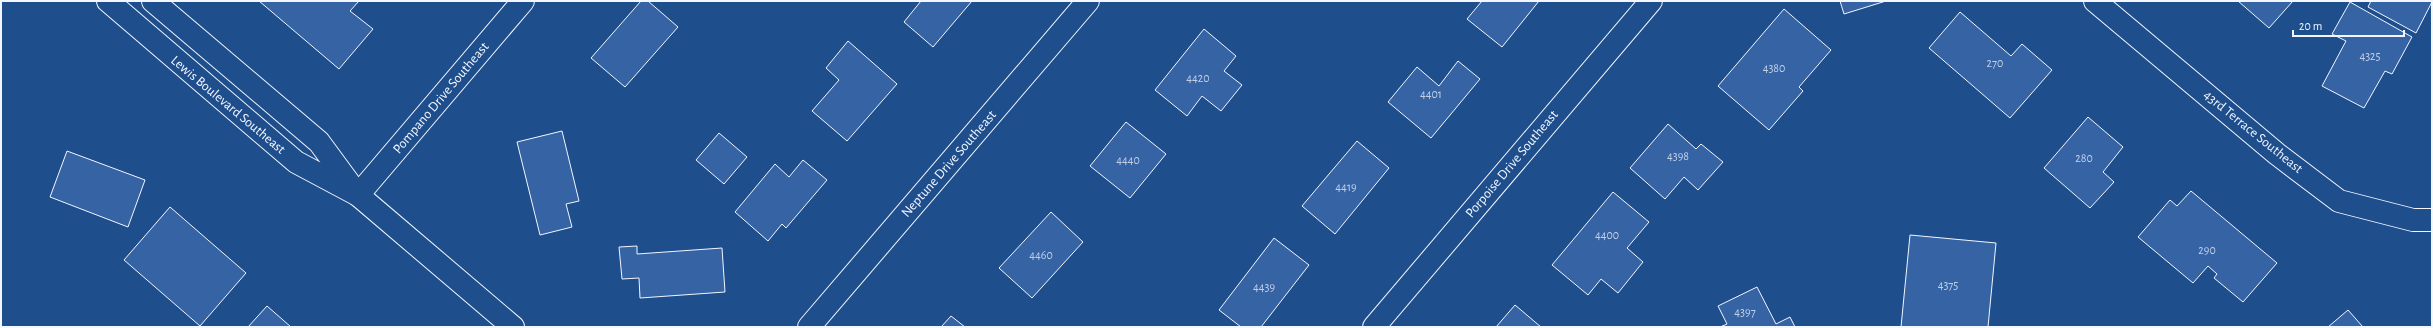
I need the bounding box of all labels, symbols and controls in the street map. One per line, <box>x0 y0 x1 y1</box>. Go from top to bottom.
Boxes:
scale bar <box>2293 12 2404 38</box>
text: 20 m <box>2299 20 2322 32</box>
street label: Pompano Drive Southeast <box>390 39 492 156</box>
house number: 4325 <box>2359 50 2381 62</box>
street label: Lewis Boulevard Southeast <box>168 53 288 157</box>
house number: 270 <box>1987 57 2003 69</box>
house number: 4380 <box>1763 62 1785 74</box>
house number: 4420 <box>1186 72 1210 84</box>
house number: 4401 <box>1420 88 1442 100</box>
street label: 43rd Terrace Southeast <box>2201 88 2306 177</box>
street label: Porpoise Drive Southeast <box>1463 107 1561 220</box>
street label: Neptune Drive Southeast <box>899 108 999 220</box>
house number: 4398 <box>1667 150 1689 162</box>
house number: 280 <box>2075 152 2093 164</box>
house number: 4440 <box>1116 154 1140 166</box>
house number: 4419 <box>1335 181 1357 193</box>
house number: 4400 <box>1595 229 1619 241</box>
house number: 290 <box>2198 244 2216 256</box>
house number: 4460 <box>1029 249 1053 261</box>
house number: 4375 <box>1938 279 1958 291</box>
house number: 4439 <box>1253 281 1275 293</box>
house number: 4397 <box>1734 306 1756 318</box>

